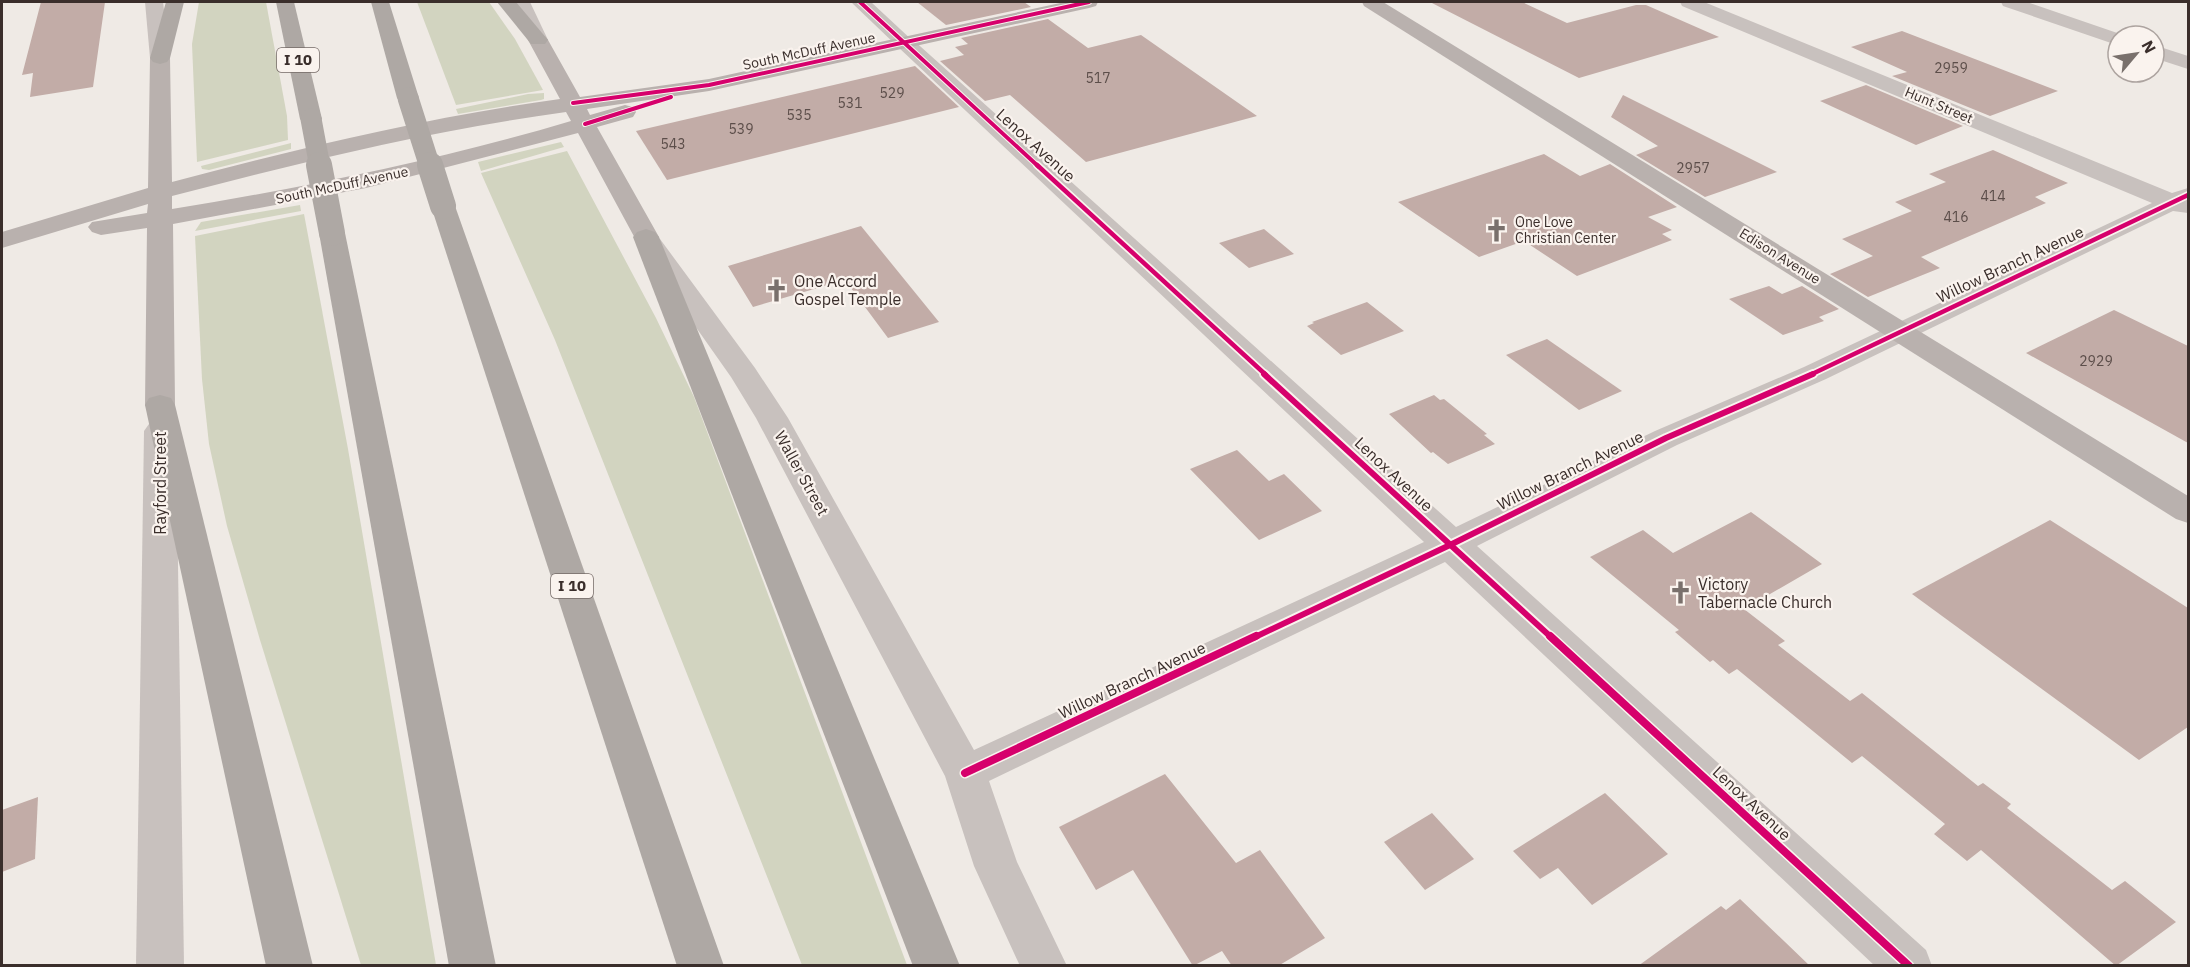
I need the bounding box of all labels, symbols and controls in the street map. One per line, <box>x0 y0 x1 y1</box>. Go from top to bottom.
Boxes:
north arrow <box>2106 24 2166 84</box>
street label: South McDuff Avenue <box>741 28 877 74</box>
text: N <box>2138 37 2161 57</box>
road number: I 10 <box>277 48 319 72</box>
house number: 2959 <box>1934 59 1968 77</box>
house number: 517 <box>1085 69 1111 87</box>
street label: Hunt Street <box>1902 83 1976 127</box>
house number: 529 <box>879 84 905 102</box>
house number: 531 <box>837 94 863 112</box>
street label: Lenox Avenue <box>992 104 1080 186</box>
house number: 535 <box>786 106 812 124</box>
house number: 539 <box>728 120 754 138</box>
house number: 543 <box>660 135 686 153</box>
house number: 2957 <box>1676 159 1710 177</box>
street label: South McDuff Avenue <box>274 162 410 208</box>
house number: 414 <box>1980 187 2006 205</box>
house number: 416 <box>1943 208 1969 226</box>
place label: One Love Christian Center <box>1515 213 1616 247</box>
church icon: One Love Christian Center <box>1484 217 1510 243</box>
street label: Willow Branch Avenue <box>1933 221 2087 307</box>
street label: Edison Avenue <box>1736 224 1824 288</box>
place label: One Accord Gospel Temple <box>794 271 902 309</box>
church icon: One Accord Gospel Temple <box>763 277 789 303</box>
house number: 2929 <box>2079 352 2113 370</box>
street label: Willow Branch Avenue <box>1494 426 1646 514</box>
street label: Waller Street <box>771 427 833 519</box>
street label: Rayford Street <box>150 431 170 535</box>
street label: Lenox Avenue <box>1351 433 1437 515</box>
road number: I 10 <box>551 574 593 598</box>
place label: Victory Tabernacle Church <box>1698 574 1832 612</box>
church icon: Victory Tabernacle Church <box>1667 580 1693 606</box>
street label: Willow Branch Avenue <box>1055 637 1209 723</box>
street label: Lenox Avenue <box>1709 762 1795 844</box>

